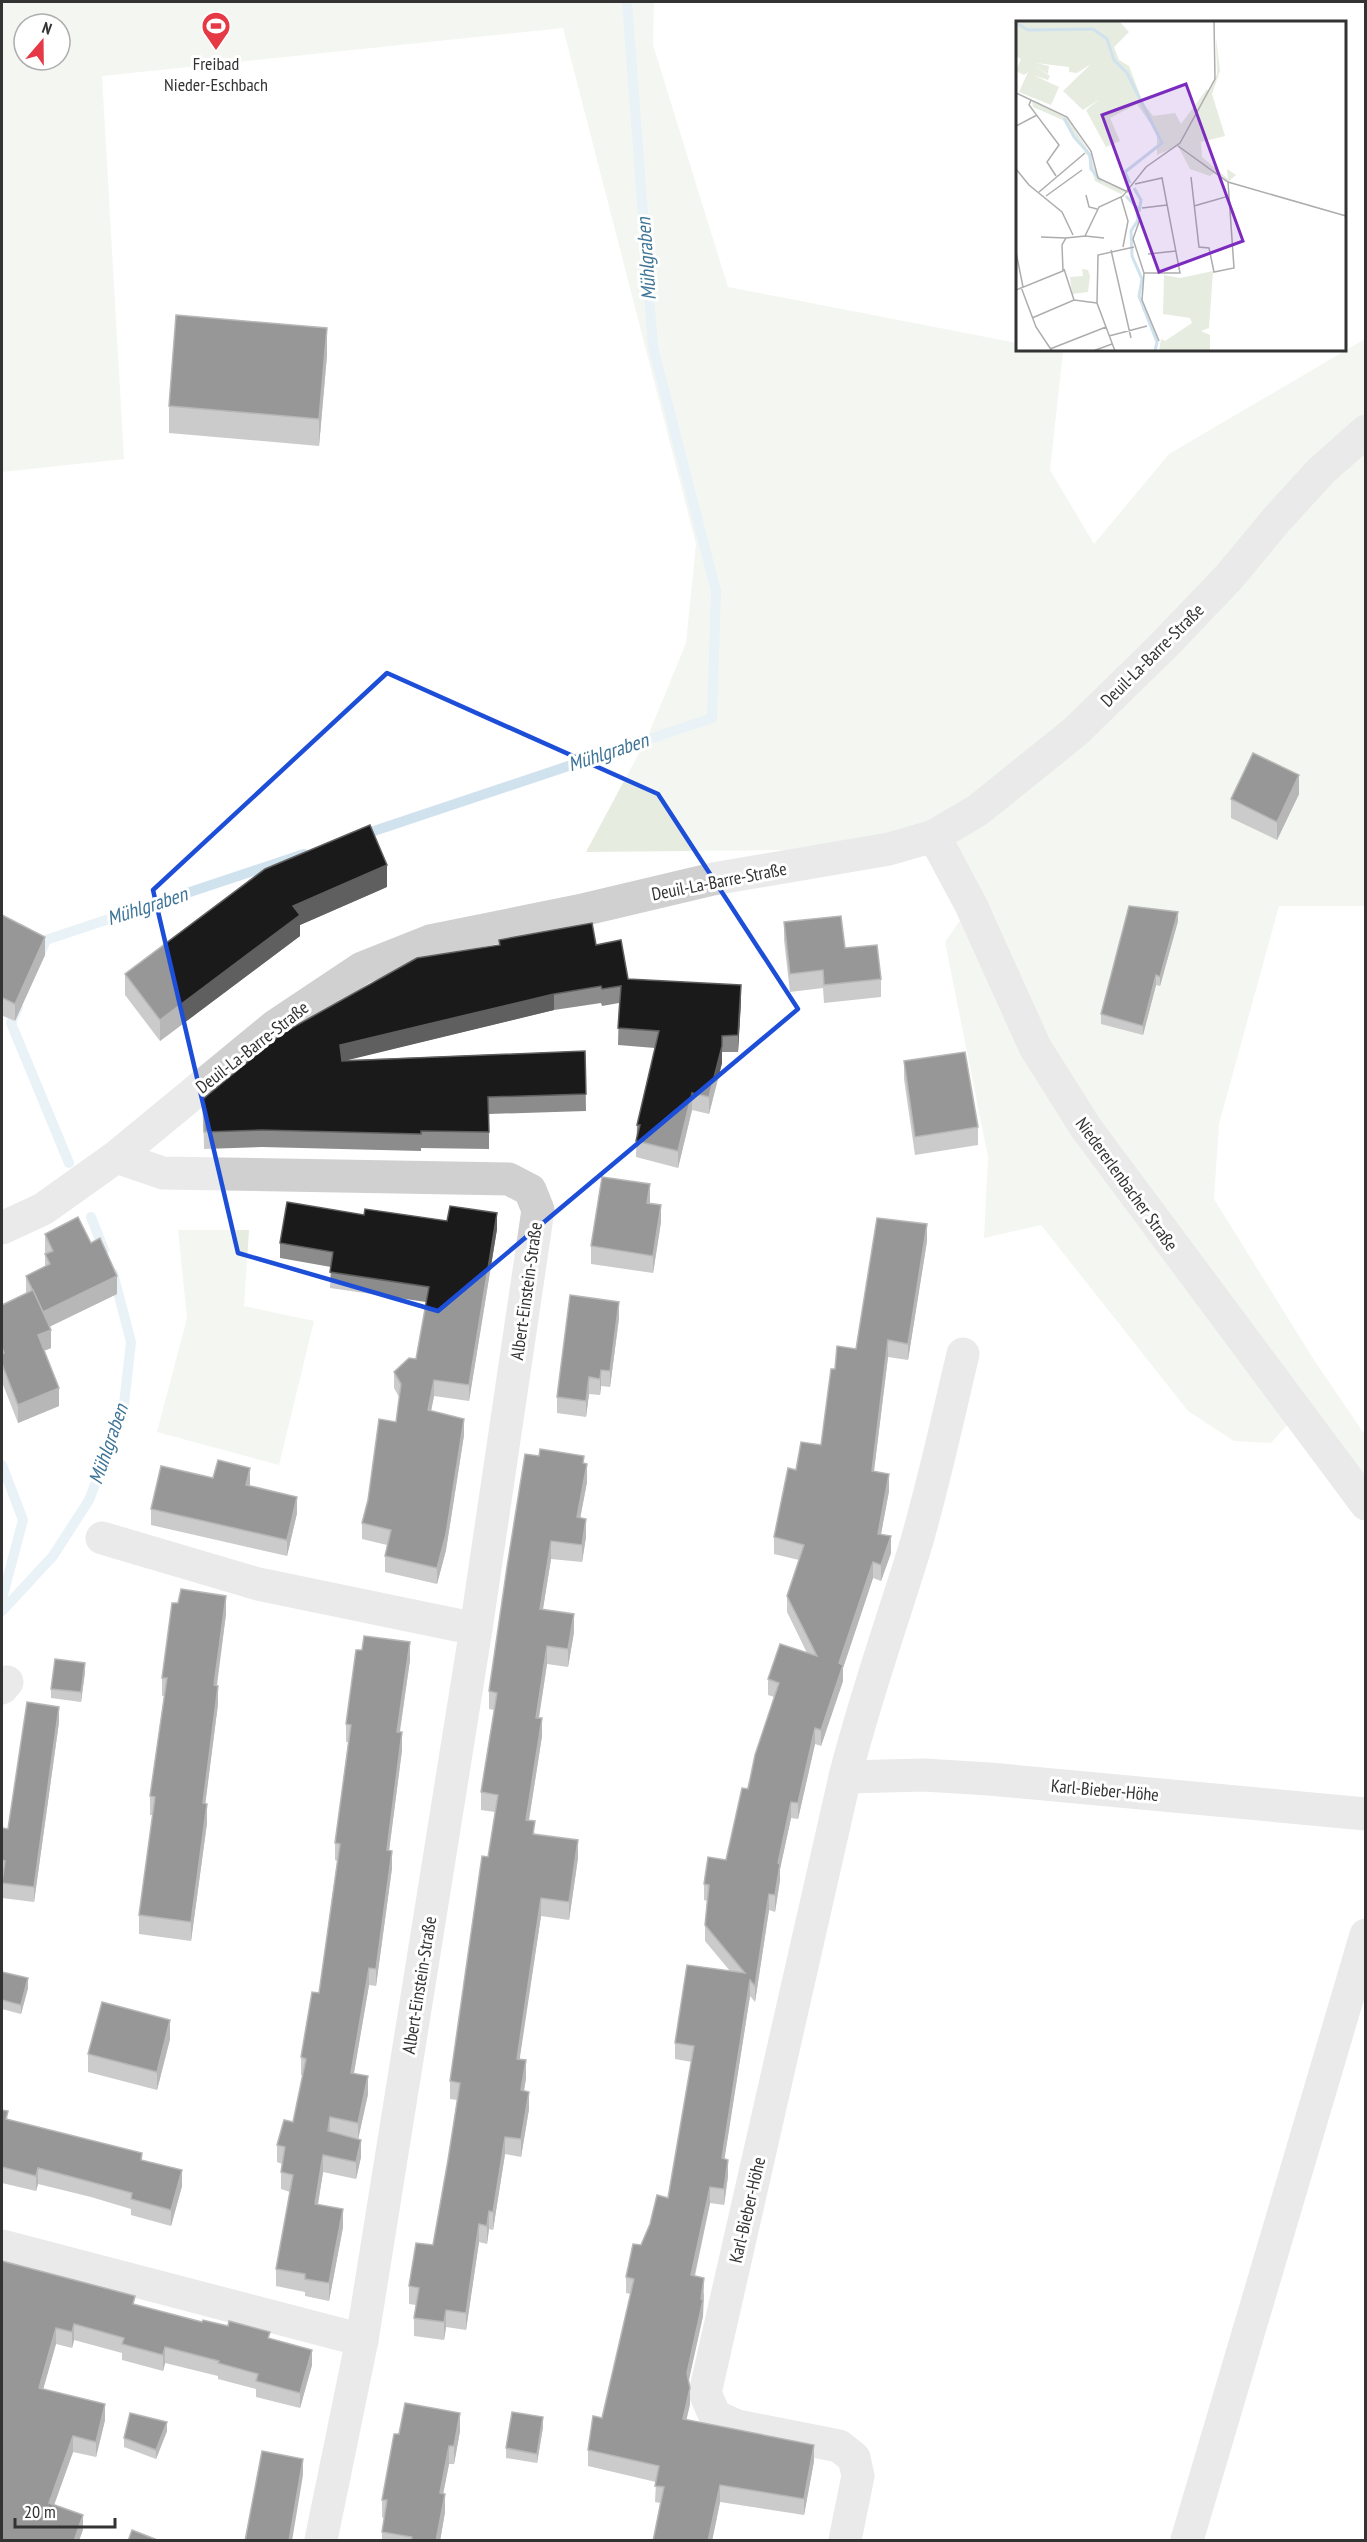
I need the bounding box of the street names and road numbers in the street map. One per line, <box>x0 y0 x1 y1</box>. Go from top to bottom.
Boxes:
street label: Deuil-La-Barre-Straße <box>1095 598 1209 712</box>
street label: Deuil-La-Barre-Straße <box>650 857 788 905</box>
street label: Deuil-La-Barre-Straße <box>191 996 313 1098</box>
street label: Niedererlenbacher Straße <box>1071 1113 1183 1255</box>
street label: Albert-Einstein-Straße <box>505 1221 547 1361</box>
street label: Karl-Bieber-Höhe <box>1050 1774 1160 1806</box>
street label: Albert-Einstein-Straße <box>397 1915 441 2055</box>
street label: Karl-Bieber-Höhe <box>724 2155 770 2265</box>

